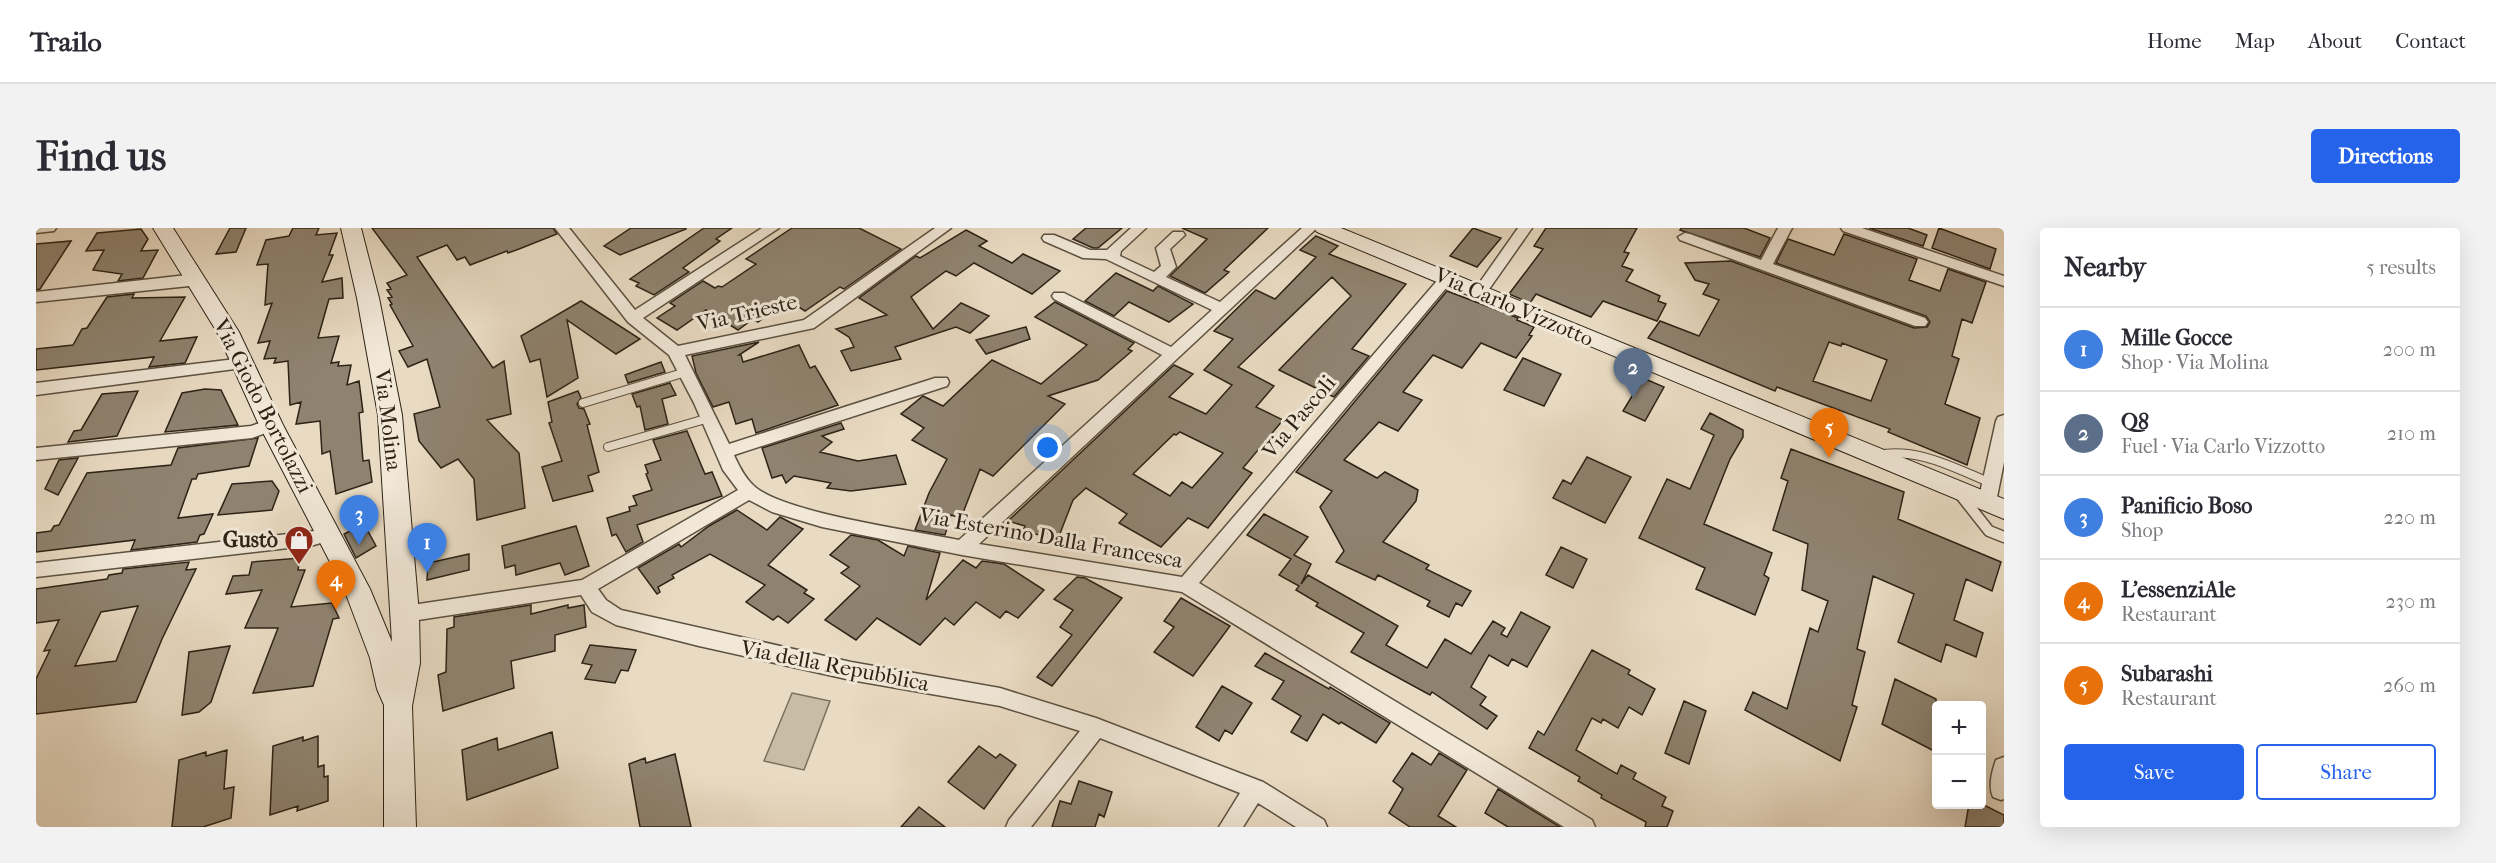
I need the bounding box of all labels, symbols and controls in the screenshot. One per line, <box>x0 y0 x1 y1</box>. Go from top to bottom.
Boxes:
text: Trailo <box>30 25 102 58</box>
text: Home <box>2147 29 2202 53</box>
text: Map <box>2235 29 2275 53</box>
text: About <box>2308 29 2362 53</box>
text: Contact <box>2395 29 2466 53</box>
button: Directions <box>2311 129 2460 183</box>
text: Find us <box>36 132 166 181</box>
text: Nearby <box>2064 252 2146 283</box>
text: 5 results <box>2366 256 2436 279</box>
street label: Via Carlo Vizzotto <box>1430 261 1597 352</box>
street label: Via Trieste <box>693 289 800 337</box>
street label: Via Giodo Bortolazzi <box>207 313 318 498</box>
text: Mille Gocce <box>2121 325 2232 351</box>
text: 1 <box>2080 338 2087 361</box>
text: 200 m <box>2383 338 2436 361</box>
pin: 2 <box>1614 348 1652 398</box>
text: Shop · Via Molina <box>2121 351 2269 374</box>
street label: Via Molina <box>369 367 407 473</box>
street label: Via Pascoli <box>1256 370 1342 465</box>
pin: 5 <box>1810 408 1848 458</box>
text: Q8 <box>2121 409 2149 435</box>
text: 2 <box>2078 422 2089 445</box>
text: 210 m <box>2387 422 2436 445</box>
your location <box>1033 433 1062 462</box>
text: Fuel · Via Carlo Vizzotto <box>2121 435 2325 458</box>
text: Panificio Boso <box>2121 493 2252 519</box>
pin: 3 <box>340 496 378 545</box>
street label: Via Esterino Dalla Francesca <box>916 502 1186 574</box>
text: 3 <box>2079 506 2088 529</box>
text: 220 m <box>2383 506 2436 529</box>
text: Shop <box>2121 519 2163 542</box>
shop icon: Gustò <box>283 524 315 566</box>
pin: 1 <box>408 524 446 573</box>
place label: Gustò <box>223 527 278 553</box>
pin: 4 <box>316 560 356 610</box>
text: L'essenziAle <box>2121 577 2236 603</box>
text: 4 <box>2078 590 2089 613</box>
text: 230 m <box>2386 590 2436 613</box>
text: Restaurant <box>2121 603 2217 626</box>
street label: Via della Repubblica <box>738 635 932 697</box>
text: Subarashi <box>2121 661 2213 687</box>
text: 5 <box>2079 674 2088 697</box>
text: 260 m <box>2383 674 2436 697</box>
text: Restaurant <box>2121 687 2217 710</box>
map controls <box>1932 701 1986 809</box>
button: + <box>1932 701 1986 755</box>
button: Save <box>2064 744 2244 800</box>
button: Share <box>2256 744 2436 800</box>
button: − <box>1932 755 1986 809</box>

